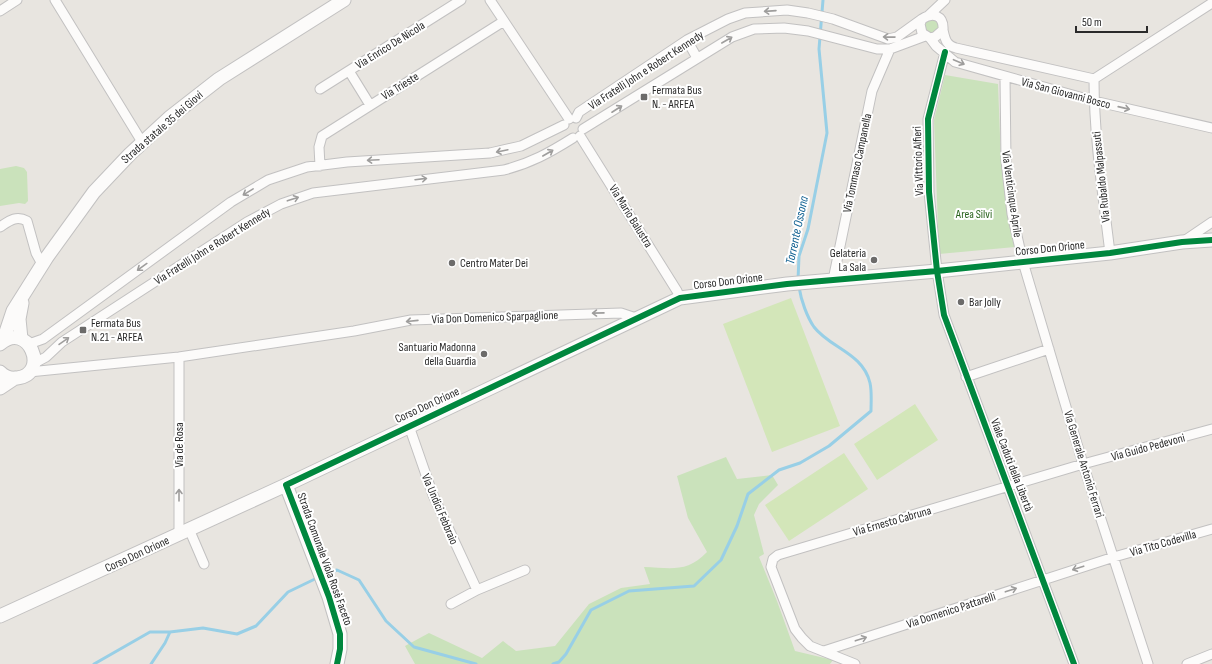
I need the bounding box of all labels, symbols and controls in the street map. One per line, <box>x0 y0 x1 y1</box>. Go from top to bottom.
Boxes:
one-way arrow <box>764 7 777 14</box>
scale bar <box>1076 8 1147 34</box>
text: 50 m <box>1082 15 1102 30</box>
street label: Via Enrico De Nicola <box>353 18 428 73</box>
street label: Via Fratelli John e Robert Kennedy <box>586 27 707 113</box>
one-way arrow <box>883 34 896 41</box>
one-way arrow <box>721 36 733 44</box>
one-way arrow <box>952 59 964 67</box>
street label: Via Trieste <box>379 69 422 104</box>
street label: Via San Giovanni Bosco <box>1020 74 1112 113</box>
place label: Fermata Bus N. - ARFEA <box>652 83 702 112</box>
street label: Strada statale 35 dei Giovi <box>118 88 206 167</box>
marker: Fermata Bus N. - ARFEA <box>639 92 649 102</box>
one-way arrow <box>611 105 623 113</box>
one-way arrow <box>1117 105 1130 112</box>
street label: Via Tommaso Campanella <box>840 112 875 214</box>
street label: Via Vittorio Alfieri <box>910 126 927 196</box>
street label: Via Rubaldo Malpassuti <box>1089 131 1114 223</box>
one-way arrow <box>496 147 509 155</box>
one-way arrow <box>542 149 554 157</box>
street label: Via Venticinque Aprile <box>998 150 1025 238</box>
one-way arrow <box>367 157 380 164</box>
one-way arrow <box>414 175 427 183</box>
street label: Via Mario Balustra <box>605 182 656 251</box>
one-way arrow <box>242 188 254 196</box>
water label: Torrente Ossona <box>782 194 812 266</box>
one-way arrow <box>287 195 299 203</box>
street label: Via Fratelli John e Robert Kennedy <box>151 204 273 288</box>
park label: Area Silvi <box>955 207 992 222</box>
street label: Corso Don Orione <box>1015 237 1086 260</box>
place label: Gelateria La Sala <box>830 246 866 275</box>
marker: Gelateria La Sala <box>869 255 879 265</box>
place label: Centro Mater Dei <box>460 256 528 271</box>
marker: Centro Mater Dei <box>447 258 457 268</box>
one-way arrow <box>137 263 148 271</box>
street label: Corso Don Orione <box>693 270 764 293</box>
place label: Bar Jolly <box>969 295 1001 310</box>
marker: Bar Jolly <box>956 297 966 307</box>
street label: Via Don Domenico Sparpaglione <box>431 308 559 327</box>
one-way arrow <box>592 309 605 317</box>
place label: Fermata Bus N.21 - ARFEA <box>91 316 143 345</box>
one-way arrow <box>406 317 419 324</box>
marker: Fermata Bus N.21 - ARFEA <box>78 325 88 335</box>
one-way arrow <box>58 337 69 345</box>
place label: Santuario Madonna della Guardia <box>399 340 476 369</box>
marker: Santuario Madonna della Guardia <box>479 349 489 359</box>
street label: Corso Don Orione <box>392 384 462 427</box>
street label: Via Generale Antonio Ferrari <box>1060 409 1107 520</box>
street label: Viale Caduti della Libertà <box>987 417 1036 514</box>
street label: Via de Rosa <box>172 422 187 468</box>
street label: Via Guido Pedevoni <box>1110 430 1187 465</box>
street label: Via Undici Febbraio <box>418 471 461 547</box>
one-way arrow <box>175 489 183 502</box>
street label: Strada Comunale Viola Rosè Faceto <box>294 491 356 628</box>
street label: Via Ernesto Cabruna <box>851 503 933 540</box>
street label: Via Tito Codevilla <box>1128 527 1198 560</box>
street label: Corso Don Orione <box>102 533 172 576</box>
one-way arrow <box>1072 565 1085 572</box>
one-way arrow <box>1005 586 1018 593</box>
street label: Via Domenico Pattarelli <box>905 589 998 632</box>
one-way arrow <box>854 635 867 642</box>

